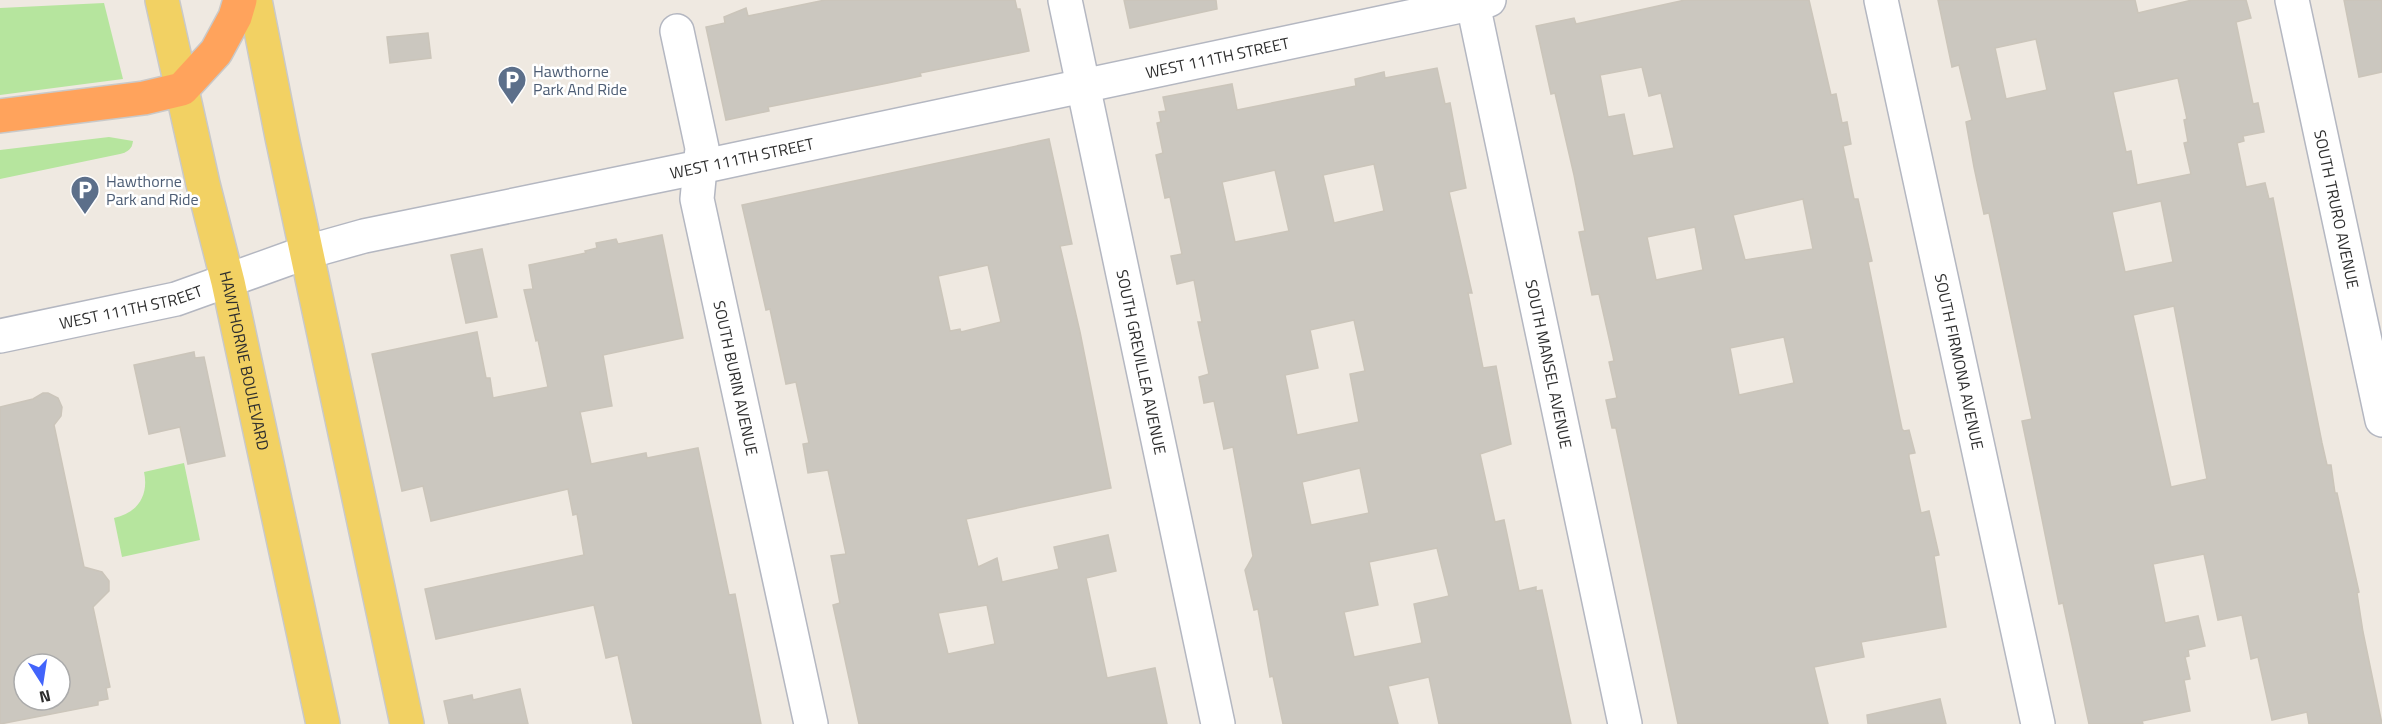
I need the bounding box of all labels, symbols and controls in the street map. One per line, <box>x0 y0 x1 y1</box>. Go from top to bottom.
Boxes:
street label: WEST 111TH STREET <box>1143 30 1292 84</box>
place label: Hawthorne Park And Ride <box>533 59 627 101</box>
parking icon: Hawthorne Park And Ride <box>496 64 528 106</box>
street label: SOUTH TRURO AVENUE <box>2308 127 2366 291</box>
street label: WEST 111TH STREET <box>668 131 817 185</box>
place label: Hawthorne Park and Ride <box>106 169 199 211</box>
parking icon: Hawthorne Park and Ride <box>69 174 101 216</box>
street label: SOUTH GREVILLEA AVENUE <box>1110 267 1173 457</box>
street label: HAWTHORNE BOULEVARD <box>214 268 276 453</box>
street label: SOUTH FIRMONA AVENUE <box>1929 271 1990 452</box>
street label: SOUTH MANSEL AVENUE <box>1519 277 1579 451</box>
street label: WEST 111TH STREET <box>57 278 206 335</box>
street label: SOUTH BURIN AVENUE <box>707 298 764 458</box>
north arrow <box>12 652 72 712</box>
text: N <box>37 684 53 710</box>

